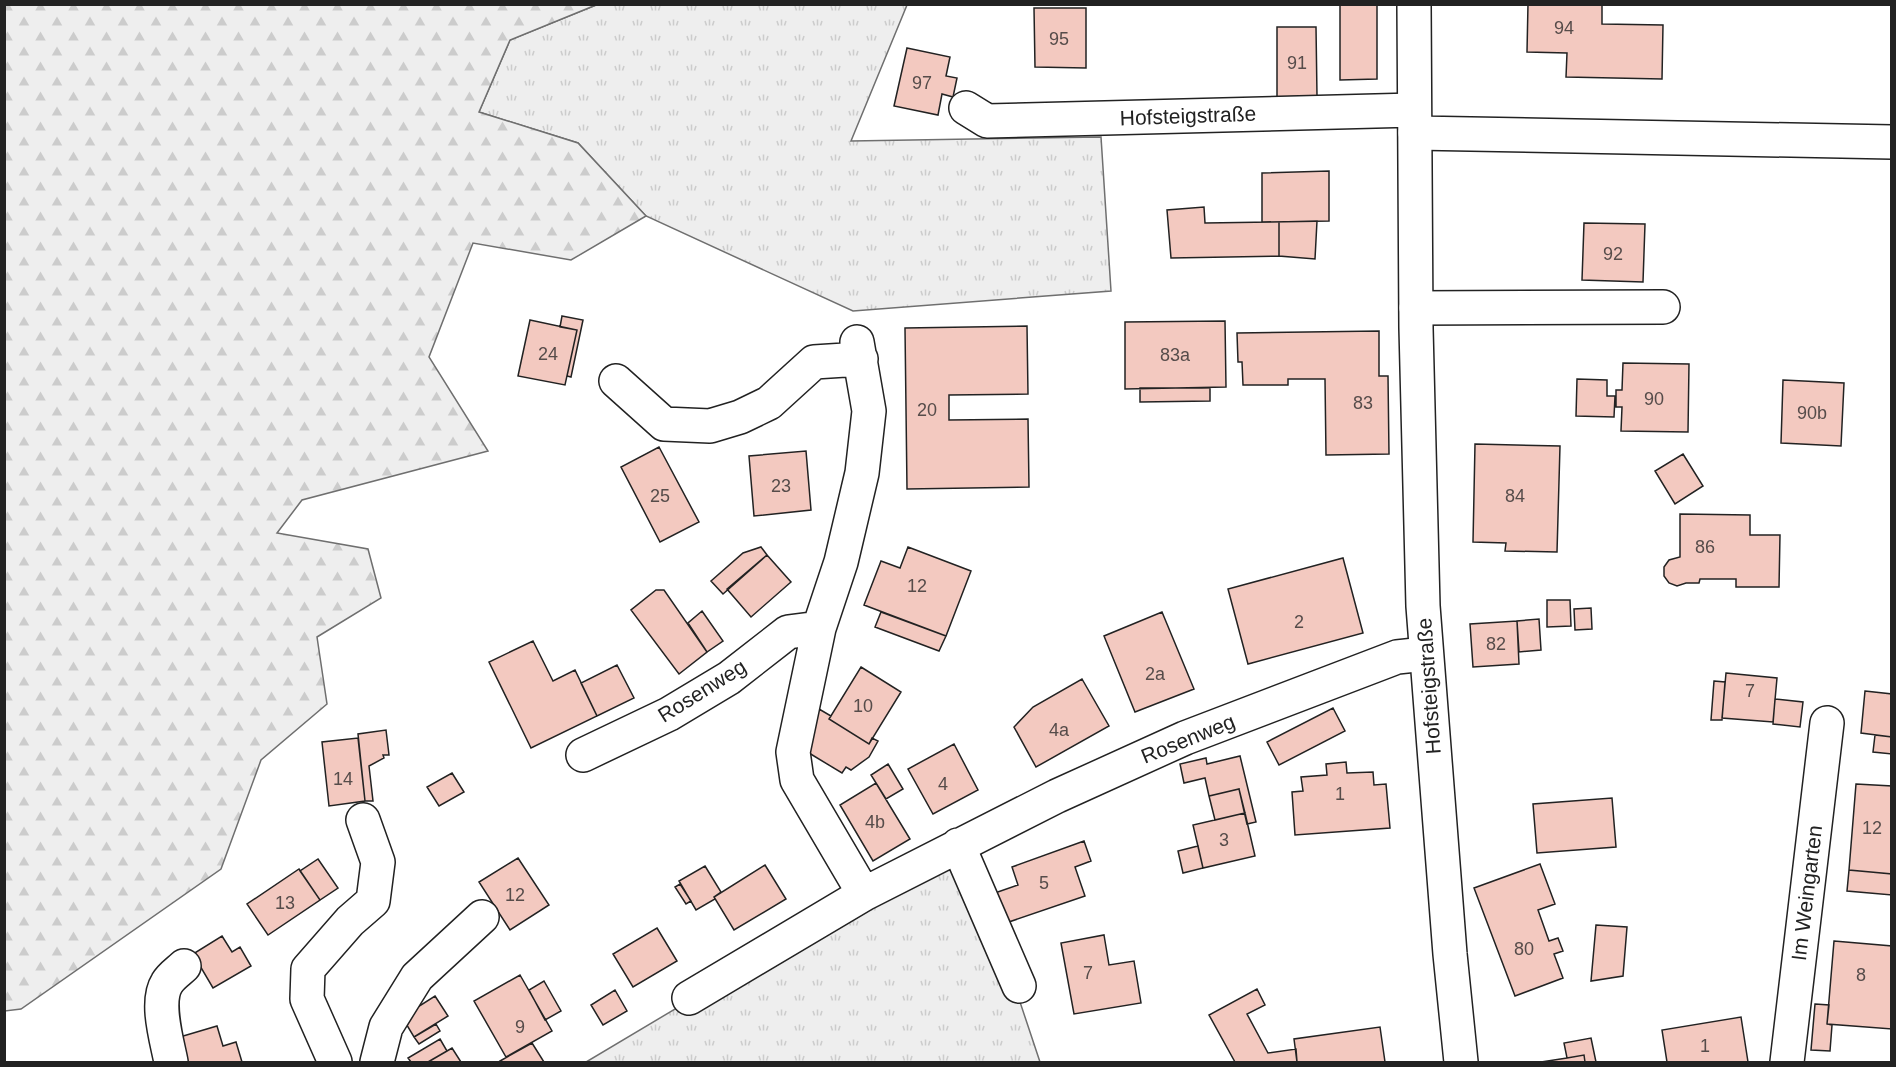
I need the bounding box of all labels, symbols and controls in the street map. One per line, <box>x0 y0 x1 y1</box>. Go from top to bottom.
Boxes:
house number: 94 <box>1554 18 1574 38</box>
house number: 95 <box>1049 29 1069 49</box>
house number: 91 <box>1287 53 1307 73</box>
house number: 97 <box>912 73 932 93</box>
street label: Hofsteigstraße <box>1119 102 1257 129</box>
house number: 92 <box>1603 244 1623 264</box>
house number: 24 <box>538 344 558 364</box>
house number: 83a <box>1160 345 1191 365</box>
house number: 90 <box>1644 389 1664 409</box>
house number: 83 <box>1353 393 1373 413</box>
house number: 20 <box>917 400 937 420</box>
house number: 90b <box>1797 403 1827 423</box>
house number: 23 <box>771 476 791 496</box>
house number: 25 <box>650 486 670 506</box>
house number: 84 <box>1505 486 1525 506</box>
house number: 86 <box>1695 537 1715 557</box>
house number: 12 <box>907 576 927 596</box>
house number: 2 <box>1294 612 1304 632</box>
street label: Hofsteigstraße <box>1412 617 1445 755</box>
house number: 82 <box>1486 634 1506 654</box>
street label: Rosenweg <box>654 655 750 727</box>
house number: 2a <box>1145 664 1166 684</box>
house number: 7 <box>1745 681 1755 701</box>
house number: 10 <box>853 696 873 716</box>
street label: Rosenweg <box>1138 709 1238 768</box>
house number: 4a <box>1049 720 1070 740</box>
house number: 14 <box>333 769 353 789</box>
house number: 4 <box>938 774 948 794</box>
house number: 1 <box>1335 784 1345 804</box>
house number: 4b <box>865 812 885 832</box>
house number: 12 <box>1862 818 1882 838</box>
street label: Im Weingarten <box>1787 824 1826 962</box>
house number: 3 <box>1219 830 1229 850</box>
house number: 5 <box>1039 873 1049 893</box>
house number: 12 <box>505 885 525 905</box>
house number: 13 <box>275 893 295 913</box>
house number: 80 <box>1514 939 1534 959</box>
house number: 7 <box>1083 963 1093 983</box>
house number: 8 <box>1856 965 1866 985</box>
house number: 9 <box>515 1017 525 1037</box>
house number: 1 <box>1700 1036 1710 1056</box>

